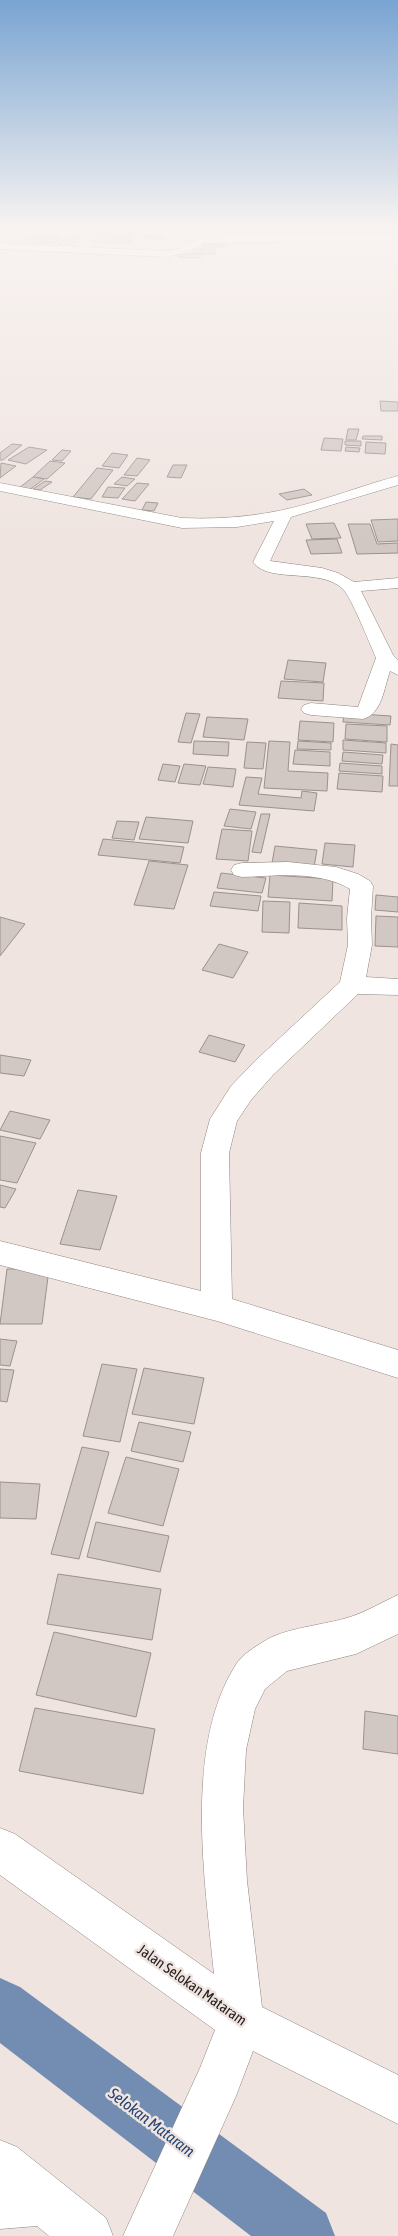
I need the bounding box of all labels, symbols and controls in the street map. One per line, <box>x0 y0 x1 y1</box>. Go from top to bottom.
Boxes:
street label: Jalan Selokan Mataram <box>135 1941 250 2029</box>
water label: Selokan Mataram <box>105 2083 199 2160</box>

